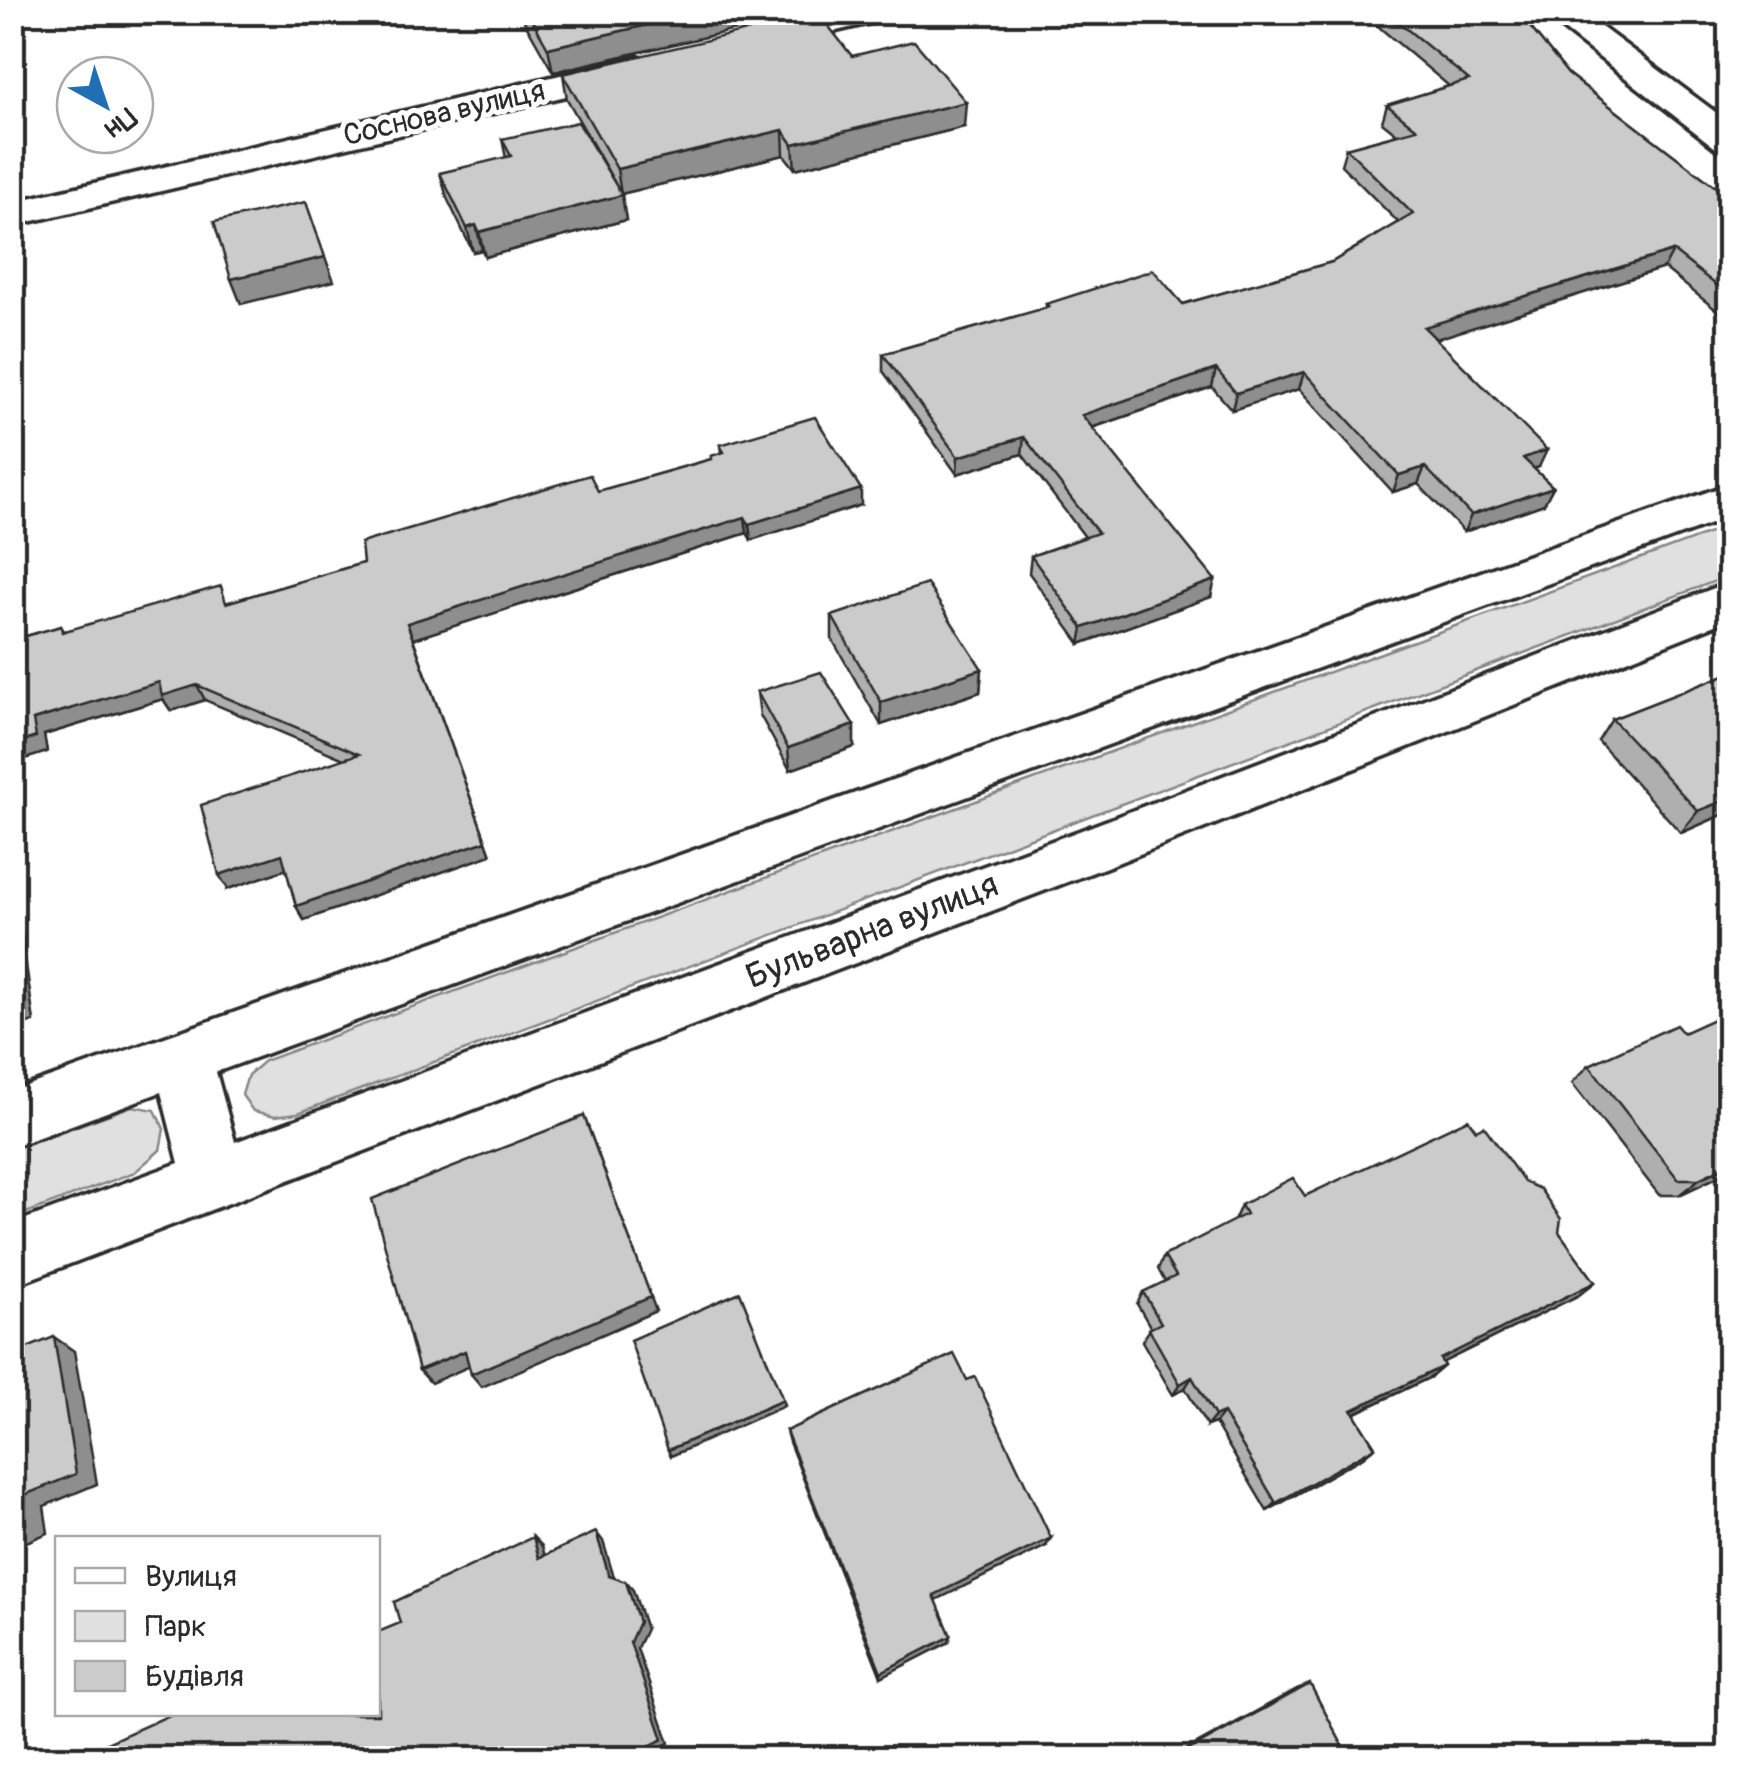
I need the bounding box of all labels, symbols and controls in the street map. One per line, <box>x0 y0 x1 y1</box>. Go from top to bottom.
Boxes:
north arrow <box>55 55 155 155</box>
street label: Соснова вулиця <box>340 72 548 154</box>
text: Пн <box>97 100 143 146</box>
street label: Бульварна вулиця <box>740 863 1004 999</box>
legend <box>55 1536 380 1716</box>
text: Вулиця <box>145 1558 237 1595</box>
text: Парк <box>145 1608 207 1645</box>
text: Будівля <box>145 1658 244 1695</box>

